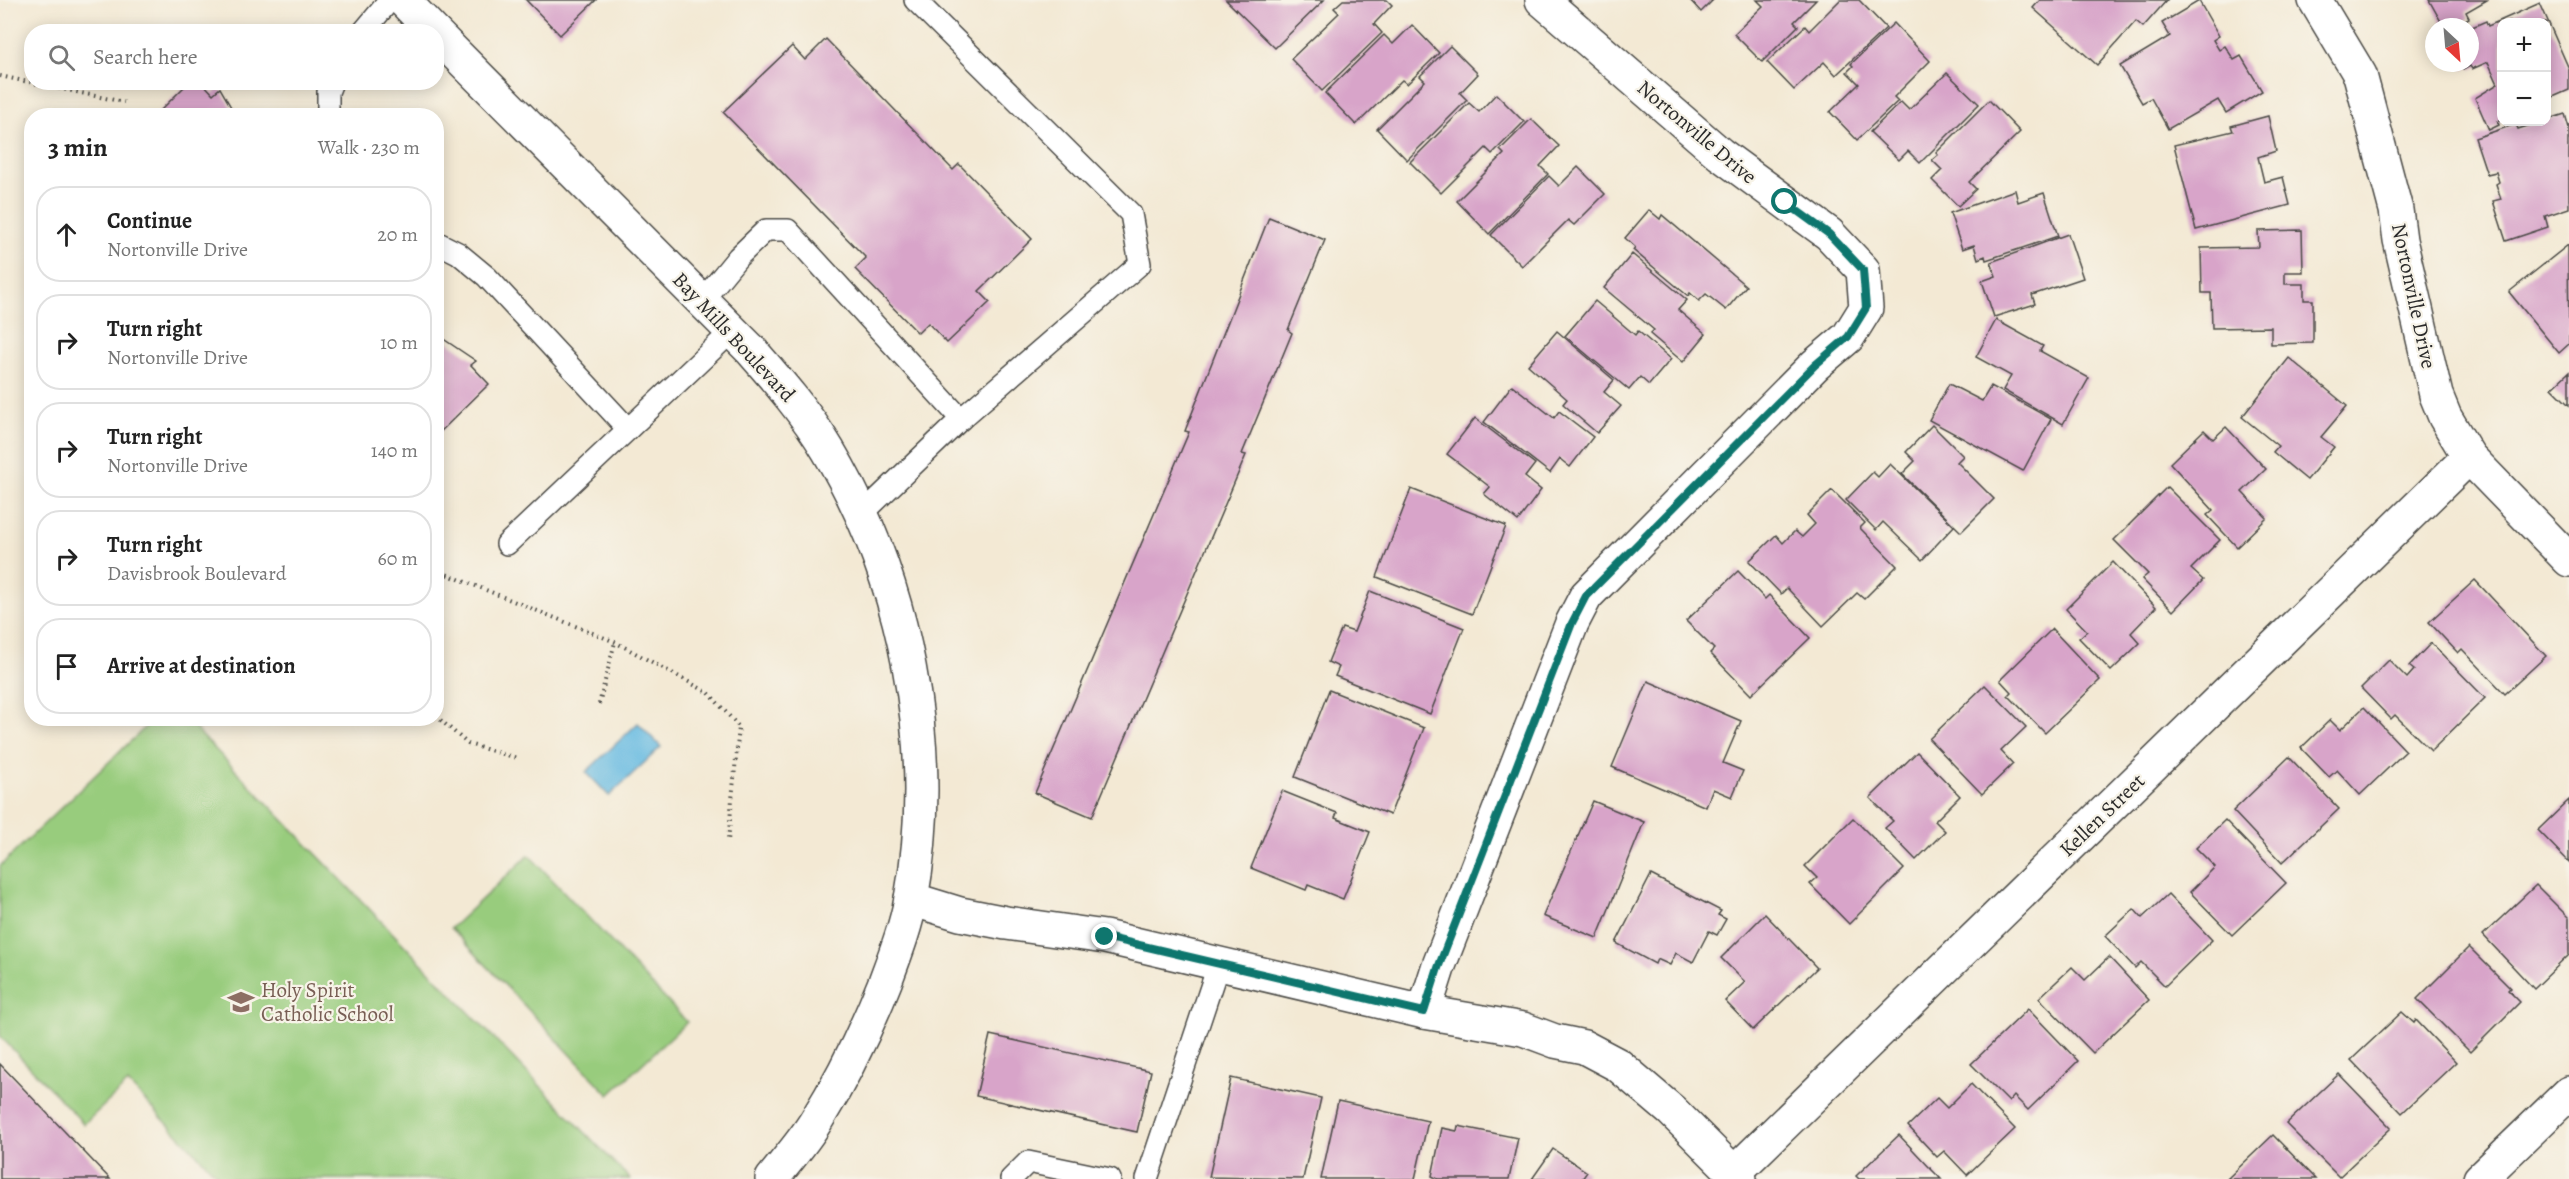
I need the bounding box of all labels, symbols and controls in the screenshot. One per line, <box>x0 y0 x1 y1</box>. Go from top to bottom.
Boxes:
north arrow <box>2425 18 2479 72</box>
map controls <box>2497 18 2551 126</box>
button: + <box>2497 18 2551 72</box>
search box <box>24 24 444 90</box>
icon: search <box>45 41 78 74</box>
text: Search here <box>93 42 198 72</box>
button: − <box>2497 72 2551 126</box>
street label: Nortonville Drive <box>1631 74 1763 190</box>
text: 3 min <box>48 130 108 165</box>
text: Walk · 230 m <box>318 134 420 161</box>
route start <box>1771 188 1797 214</box>
text: Continue <box>107 206 192 236</box>
icon: ahead <box>50 218 83 251</box>
text: 20 m <box>377 221 418 248</box>
street label: Nortonville Drive <box>2385 221 2443 371</box>
text: Nortonville Drive <box>107 236 248 263</box>
street label: Bay Mills Boulevard <box>666 266 802 409</box>
text: Turn right <box>107 314 203 344</box>
icon: right <box>50 326 83 359</box>
text: 10 m <box>380 329 418 356</box>
text: Nortonville Drive <box>107 344 248 371</box>
text: Turn right <box>107 422 203 452</box>
icon: right <box>50 434 83 467</box>
text: 140 m <box>371 437 418 464</box>
text: Nortonville Drive <box>107 452 248 479</box>
text: Turn right <box>107 530 203 560</box>
icon: right <box>50 542 83 575</box>
text: 60 m <box>378 545 418 572</box>
text: Davisbrook Boulevard <box>107 560 286 587</box>
icon: arrive <box>50 650 83 683</box>
text: Arrive at destination <box>107 651 296 681</box>
street label: Kellen Street <box>2053 767 2151 863</box>
route end <box>1091 923 1117 949</box>
place label: Holy Spirit Catholic School <box>261 976 394 1028</box>
school or university icon: Holy Spirit Catholic School <box>226 987 256 1017</box>

